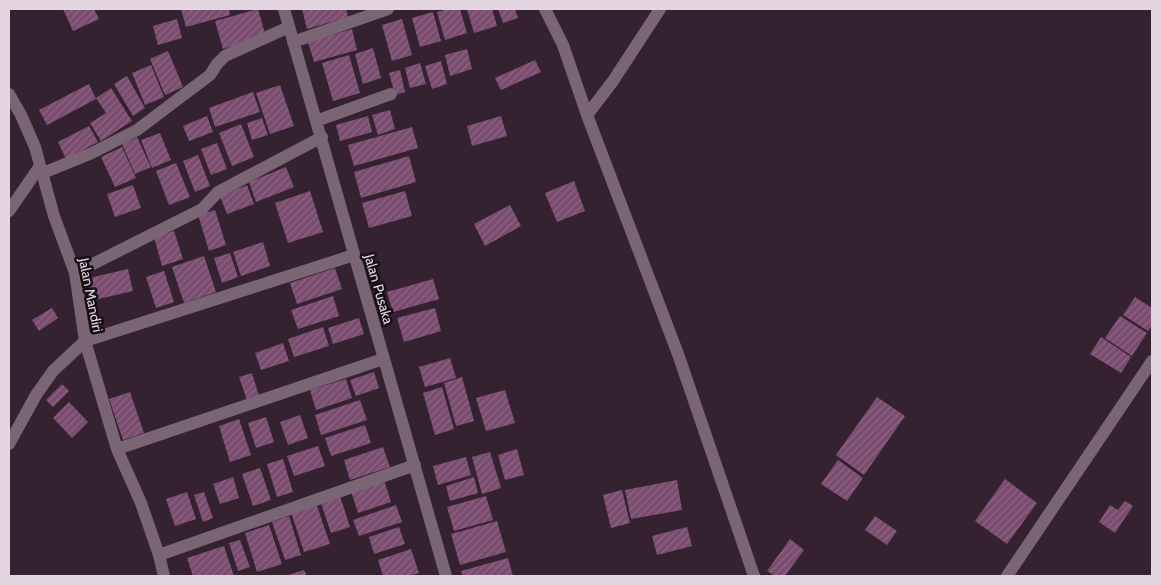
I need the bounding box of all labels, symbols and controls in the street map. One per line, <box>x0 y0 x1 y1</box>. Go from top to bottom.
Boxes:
street label: Jalan Pusaka <box>360 251 398 326</box>
street label: Jalan Mandiri <box>75 255 107 334</box>

